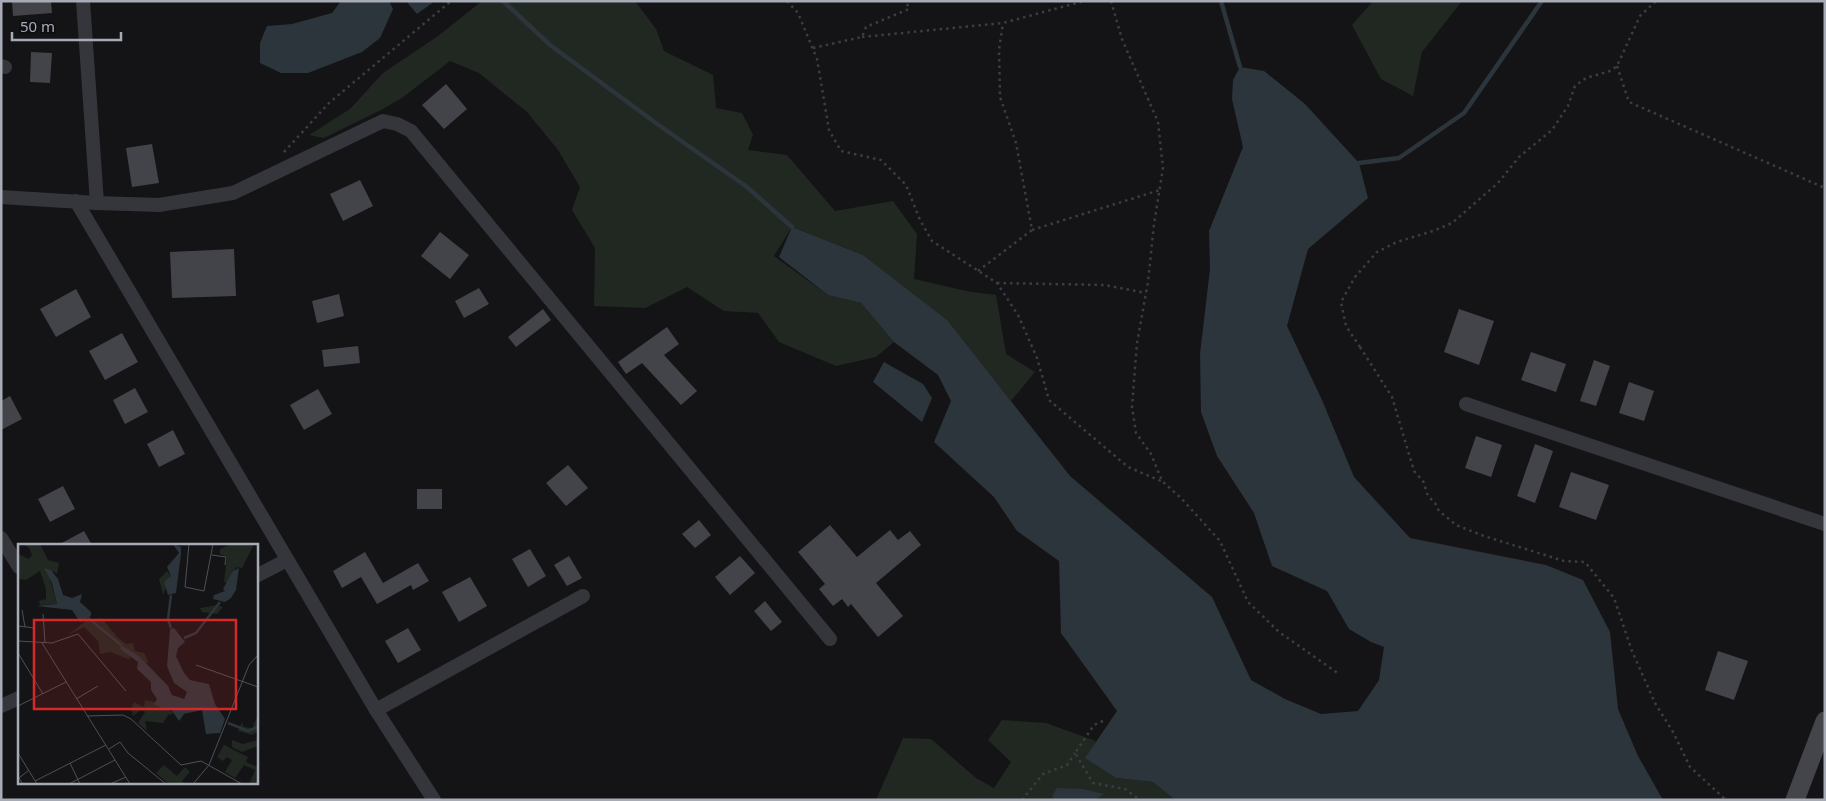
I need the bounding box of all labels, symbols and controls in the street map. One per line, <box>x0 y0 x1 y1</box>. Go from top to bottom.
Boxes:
scale bar <box>12 10 121 42</box>
text: 50 m <box>20 16 55 36</box>
inset map <box>18 544 258 784</box>

